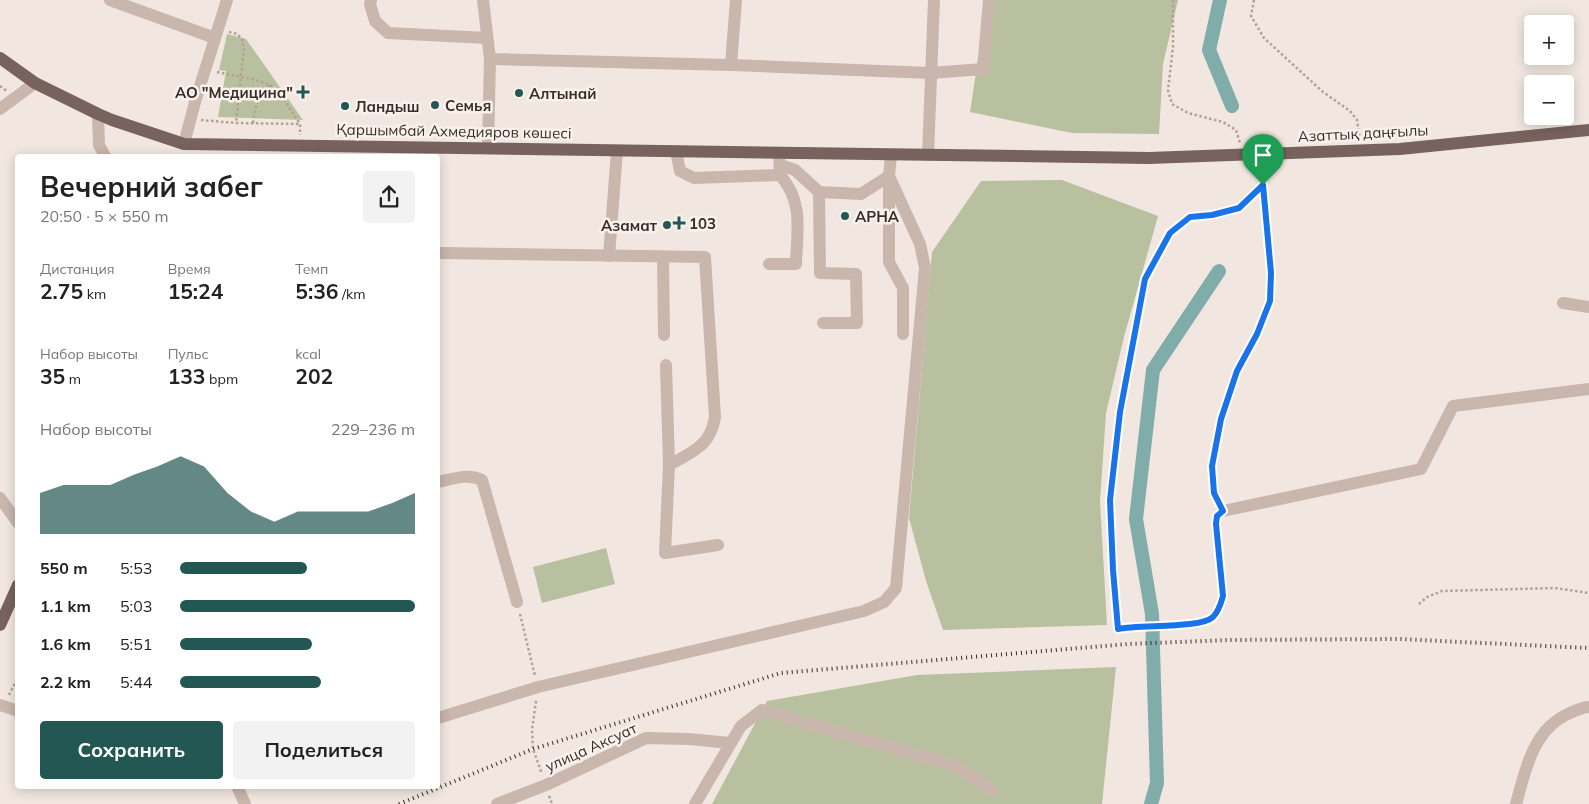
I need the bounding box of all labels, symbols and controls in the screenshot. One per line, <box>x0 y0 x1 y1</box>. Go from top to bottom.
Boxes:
map controls <box>1524 15 1574 125</box>
button: + <box>1524 15 1574 65</box>
button: − <box>1524 75 1574 125</box>
place label: АО "Медицина" <box>175 83 293 102</box>
place label: Алтынай <box>529 84 597 103</box>
marker: АО "Медицина" <box>297 86 309 98</box>
marker: Алтынай <box>513 87 525 99</box>
place label: Семья <box>445 96 491 115</box>
place label: Ландыш <box>355 97 419 116</box>
marker: Семья <box>429 99 441 111</box>
marker: Ландыш <box>339 100 351 112</box>
street label: Қаршымбай Ахмедияров көшесі <box>336 119 572 143</box>
street label: Азаттық даңғылы <box>1297 120 1429 146</box>
pin <box>1242 134 1284 185</box>
icon: arrive <box>1249 141 1277 169</box>
text: Вечерний забег <box>40 169 263 204</box>
button: share <box>363 171 415 223</box>
text: 20:50 · 5 × 550 m <box>40 206 169 226</box>
place label: АРНА <box>855 207 900 226</box>
marker: АРНА <box>839 210 851 222</box>
place label: 103 <box>689 214 716 233</box>
place label: Азамат <box>601 216 658 235</box>
marker: 103 <box>673 217 685 229</box>
marker: Азамат <box>661 219 673 231</box>
text: Дистанция <box>40 260 114 278</box>
text: Время <box>168 260 211 278</box>
text: Темп <box>295 260 328 278</box>
text: 2.75 <box>40 278 83 304</box>
text: 15:24 <box>168 278 223 304</box>
text: 5:36 <box>295 278 338 304</box>
text: km <box>83 285 106 303</box>
text: /km <box>338 285 365 303</box>
text: Набор высоты <box>40 345 138 363</box>
text: Пульс <box>168 345 209 363</box>
text: kcal <box>295 345 321 363</box>
text: 35 <box>40 363 65 389</box>
text: 133 <box>168 363 205 389</box>
text: 202 <box>295 363 333 389</box>
text: m <box>65 370 81 388</box>
text: bpm <box>205 370 238 388</box>
text: Набор высоты <box>40 419 152 439</box>
text: 229–236 m <box>331 419 415 439</box>
text: 550 m <box>40 558 88 578</box>
text: 5:53 <box>120 558 152 578</box>
text: 1.1 km <box>40 596 91 616</box>
text: 5:03 <box>120 596 152 616</box>
text: 1.6 km <box>40 634 91 654</box>
text: 5:51 <box>120 634 152 654</box>
text: 2.2 km <box>40 672 91 692</box>
text: 5:44 <box>120 672 152 692</box>
street label: улица Аксуат <box>542 718 640 776</box>
button: Сохранить <box>40 721 223 779</box>
button: Поделиться <box>233 721 415 779</box>

